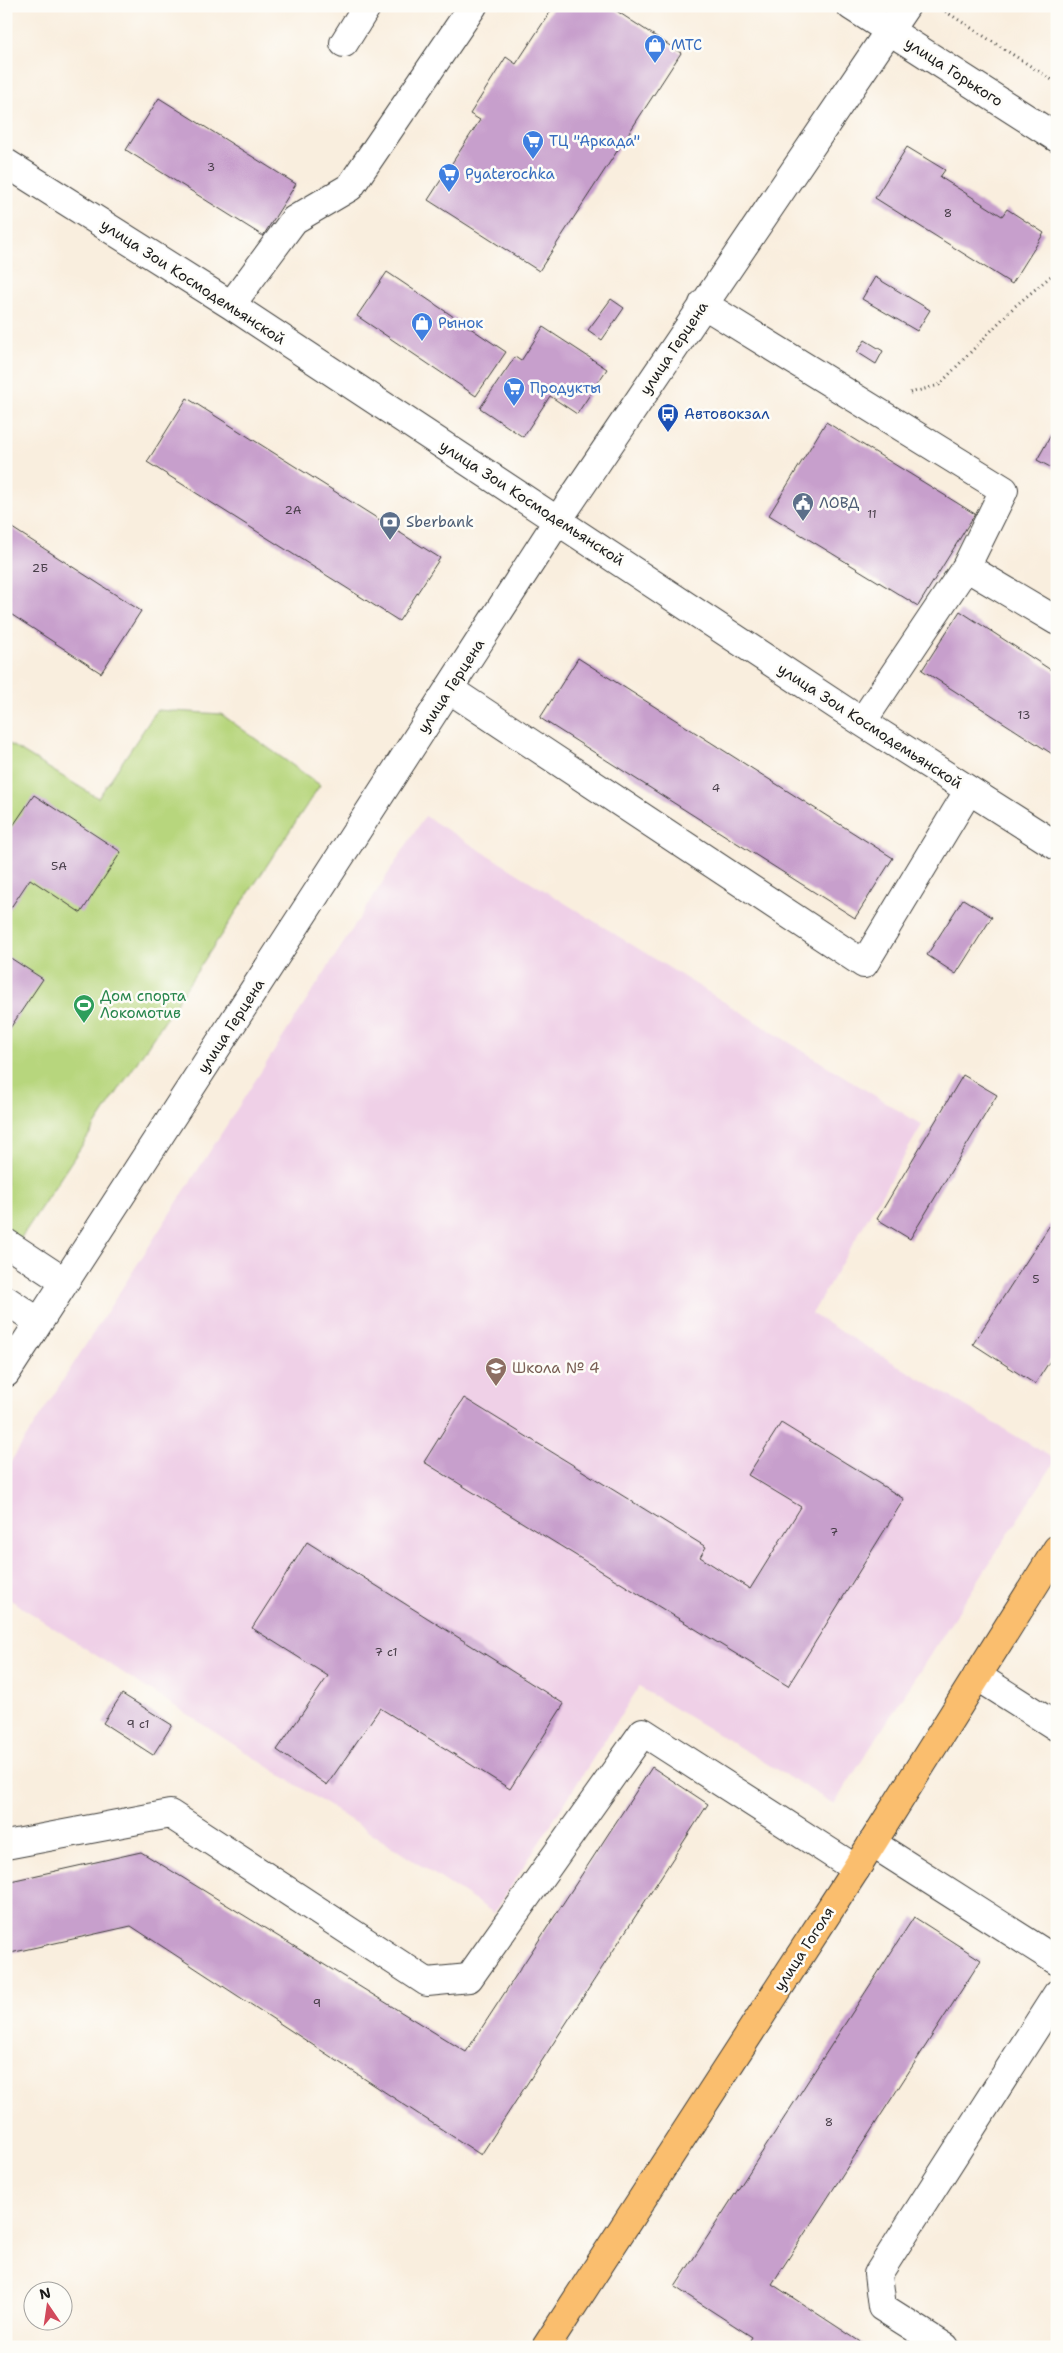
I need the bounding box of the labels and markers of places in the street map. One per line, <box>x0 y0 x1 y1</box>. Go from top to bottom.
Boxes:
shop icon: МТС <box>643 33 667 64</box>
place label: МТС <box>671 35 702 55</box>
supermarket icon: ТЦ "Аркада" <box>521 129 545 160</box>
place label: ТЦ "Аркада" <box>549 131 640 151</box>
supermarket icon: Pyaterochka <box>437 162 461 193</box>
place label: Pyaterochka <box>465 164 556 184</box>
shop icon: Рынок <box>410 311 434 342</box>
place label: Рынок <box>438 313 483 333</box>
supermarket icon: Продукты <box>502 376 526 407</box>
place label: Продукты <box>530 378 601 398</box>
bus stop icon: Автовокзал <box>656 402 680 433</box>
place label: Автовокзал <box>684 404 770 424</box>
public building icon: ЛОВД <box>791 491 815 522</box>
place label: ЛОВД <box>819 493 860 513</box>
bank icon: Sberbank <box>378 510 402 541</box>
place label: Sberbank <box>406 512 474 532</box>
place label: Дом спорта Локомотив <box>100 986 187 1023</box>
sports icon: Дом спорта Локомотив <box>72 993 96 1024</box>
school or university icon: Школа № 4 <box>484 1356 508 1387</box>
place label: Школа № 4 <box>512 1358 599 1378</box>

